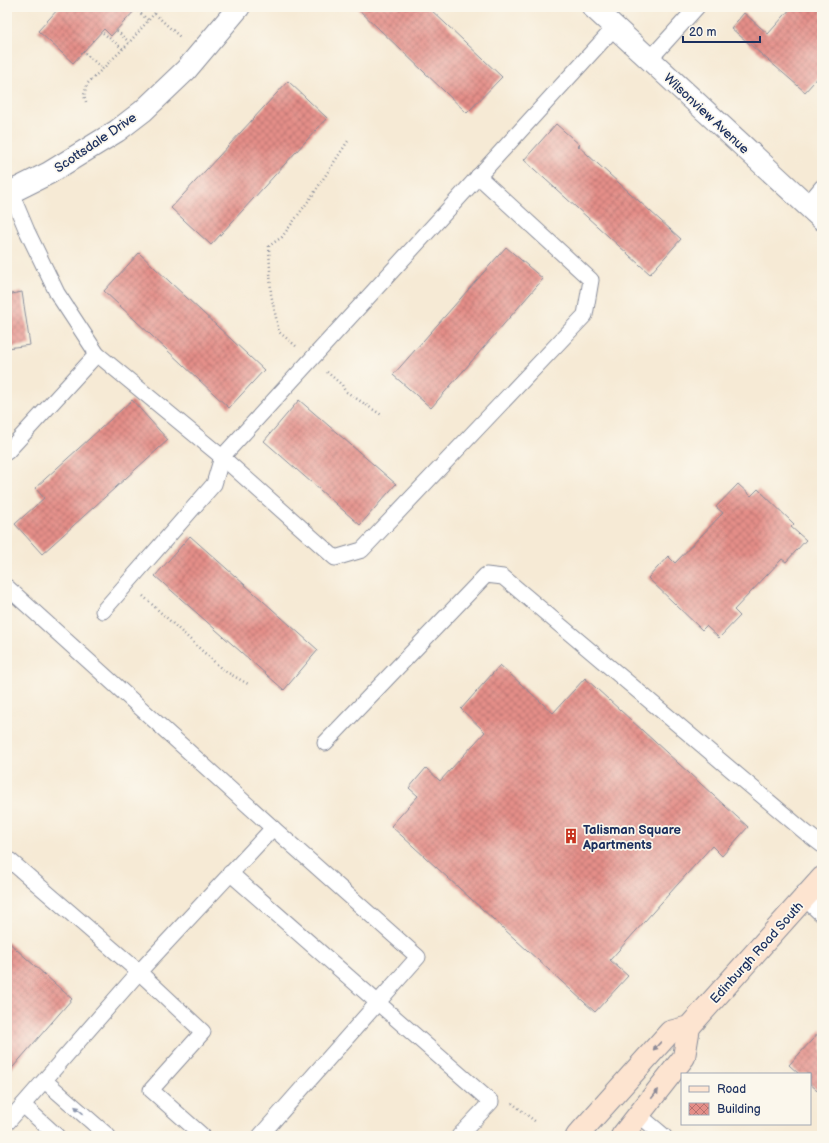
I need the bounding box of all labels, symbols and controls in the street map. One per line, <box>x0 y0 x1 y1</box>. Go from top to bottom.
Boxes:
scale bar <box>683 18 760 44</box>
text: 20 m <box>689 25 716 40</box>
street label: Wilsonview Avenue <box>660 70 753 158</box>
street label: Scottsdale Drive <box>51 109 140 176</box>
place label: Talisman Square Apartments <box>582 822 682 853</box>
building icon: Talisman Square Apartments <box>562 827 580 845</box>
street label: Edinburgh Road South <box>707 898 807 1007</box>
one-way arrow <box>652 1041 662 1051</box>
legend <box>681 1073 811 1125</box>
text: Road <box>717 1082 746 1097</box>
one-way arrow <box>650 1089 659 1100</box>
text: Building <box>717 1102 761 1117</box>
one-way arrow <box>73 1106 84 1115</box>

